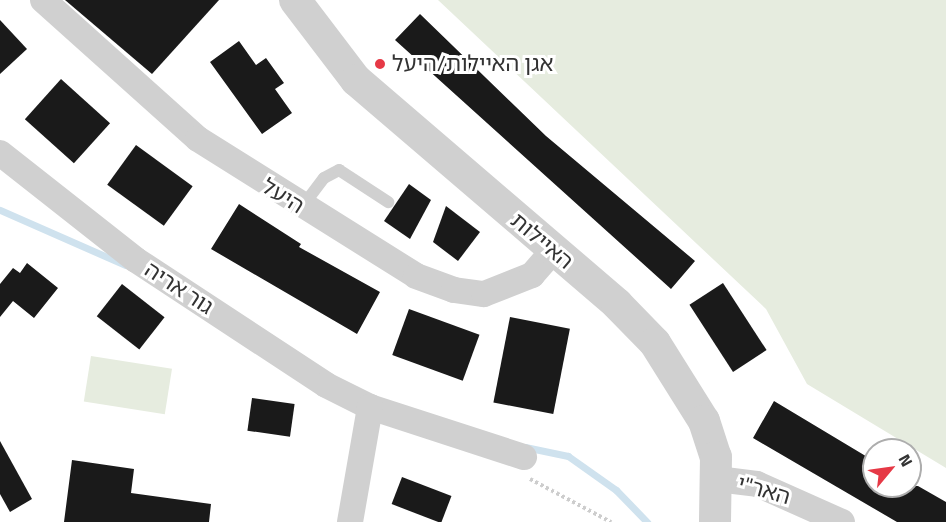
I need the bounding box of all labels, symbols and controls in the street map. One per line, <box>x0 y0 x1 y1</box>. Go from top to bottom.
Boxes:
place label: אגן האיילות/היעל <box>392 51 554 77</box>
marker: אגן האיילות/היעל <box>373 57 387 71</box>
street label: היעל <box>257 173 309 219</box>
street label: האיילות <box>505 207 579 275</box>
street label: גור אריה <box>140 256 218 320</box>
north arrow <box>862 438 922 498</box>
text: N <box>893 450 919 471</box>
street label: האר"י <box>734 470 794 510</box>

